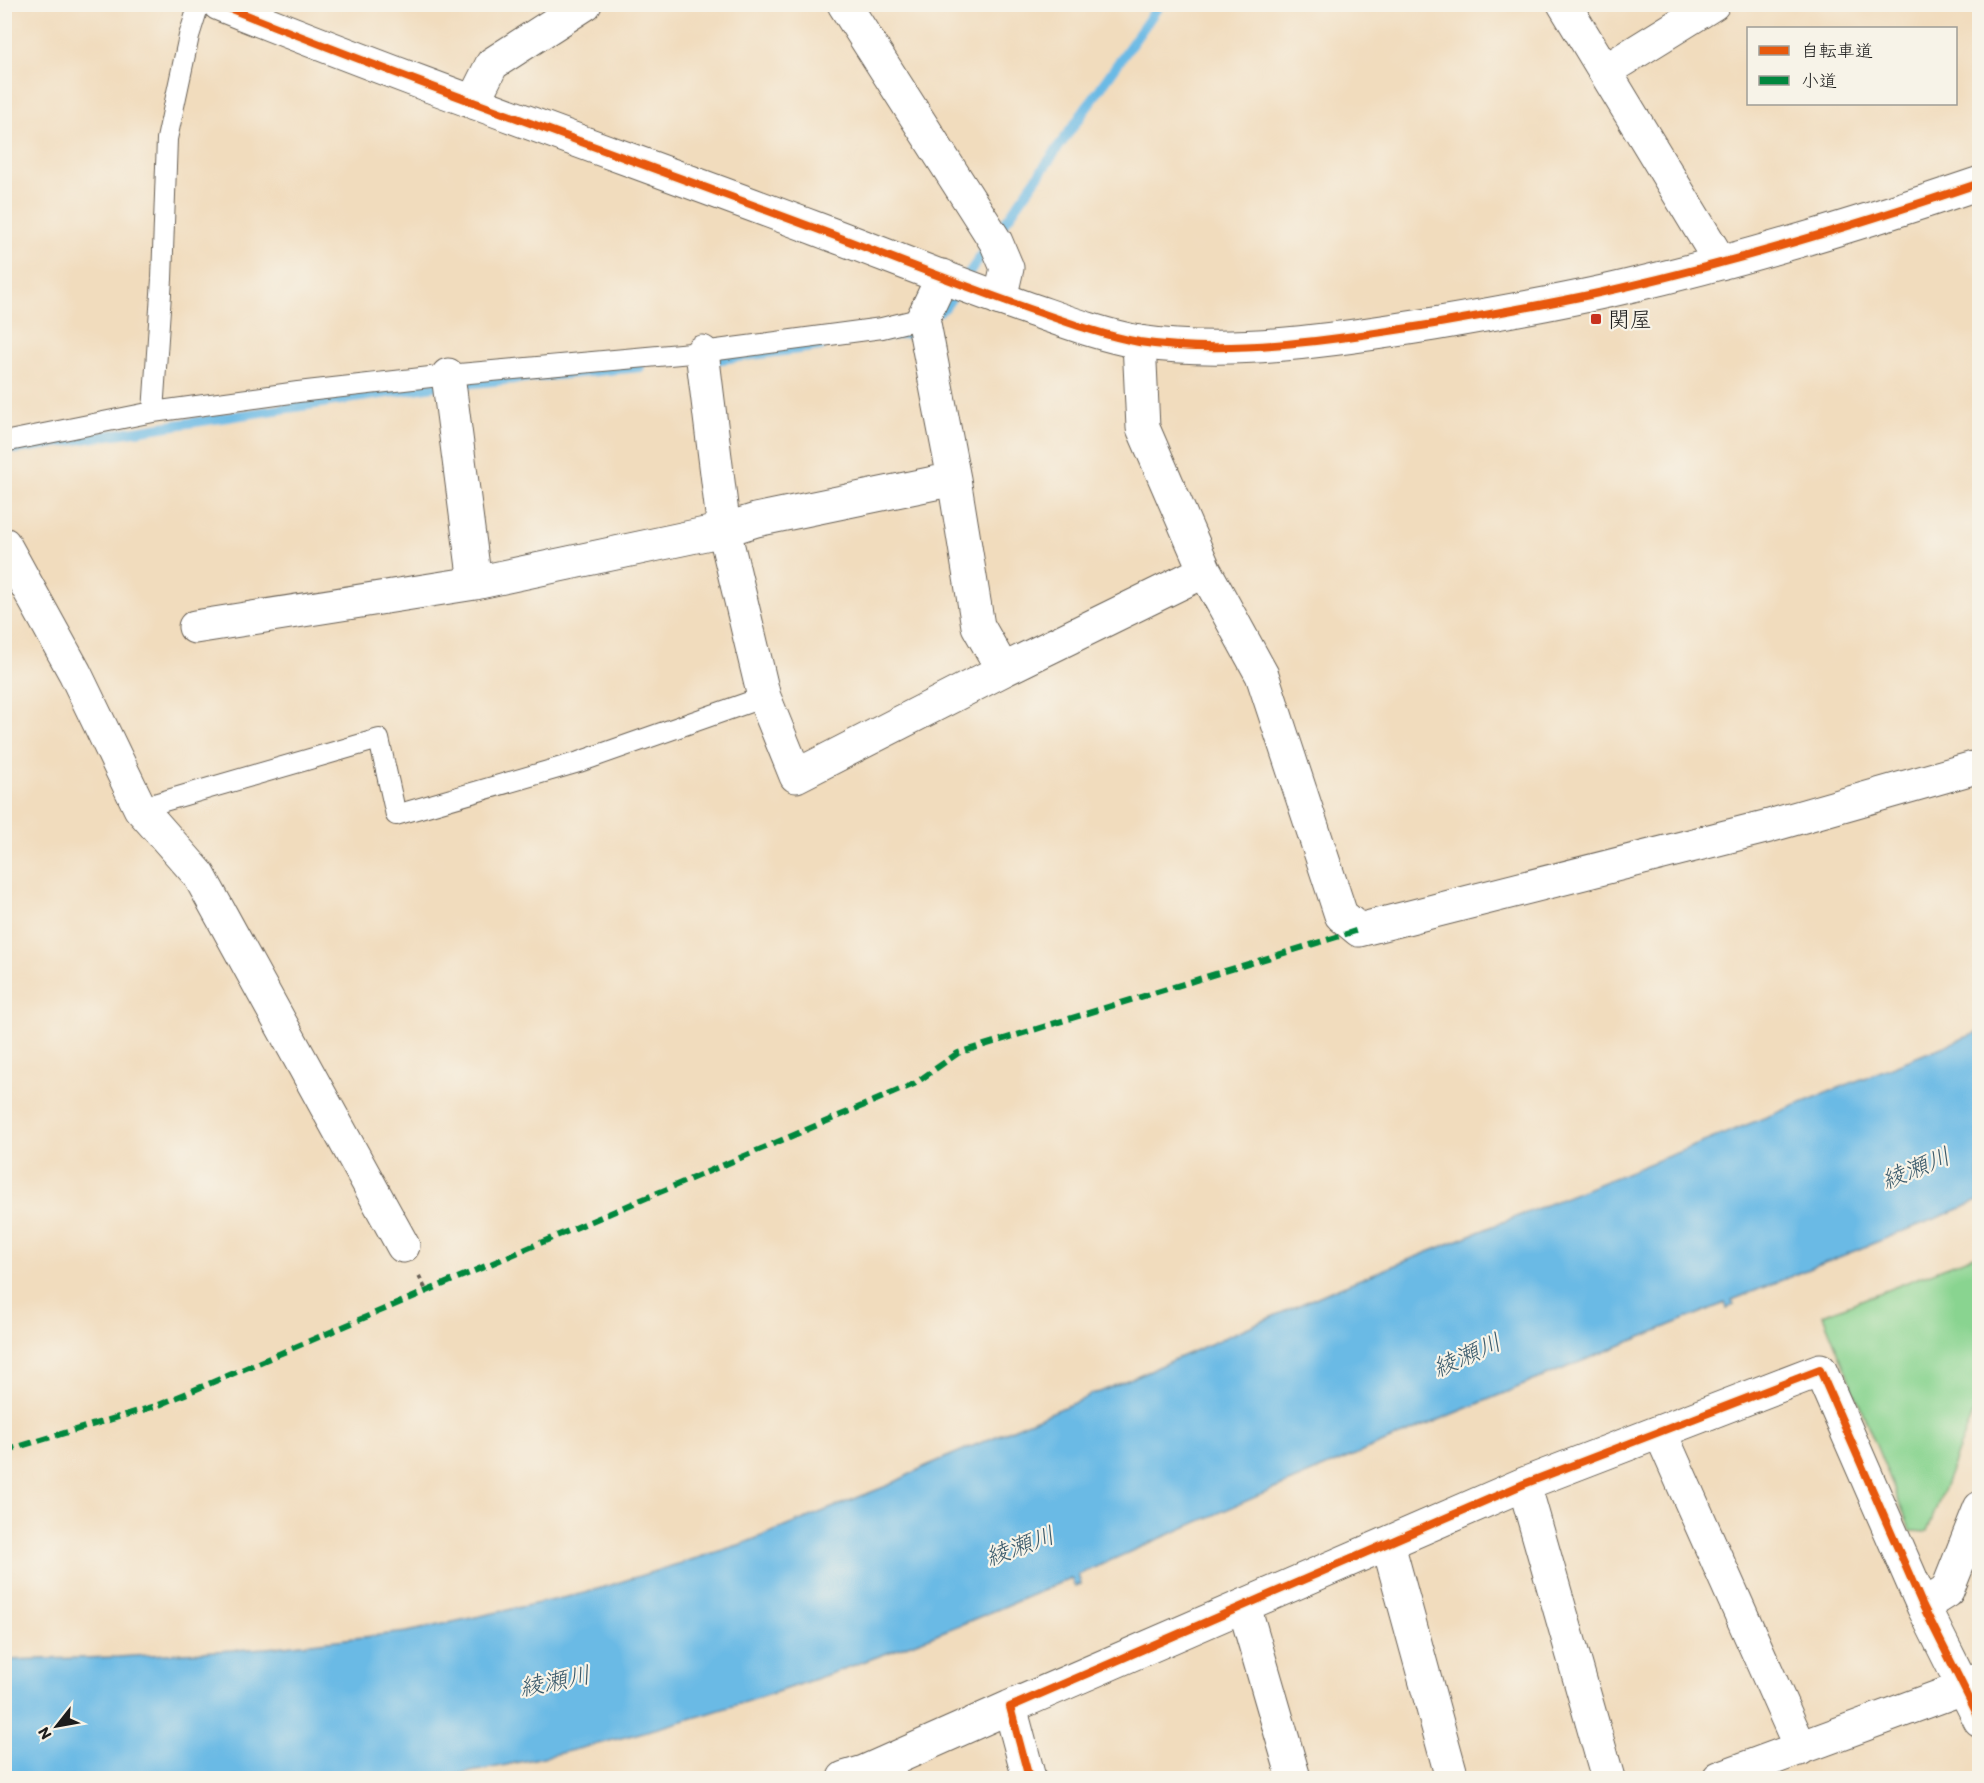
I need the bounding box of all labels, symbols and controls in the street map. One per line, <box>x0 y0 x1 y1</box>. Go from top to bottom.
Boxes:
legend <box>1747 27 1957 105</box>
text: 自転車道 <box>1801 40 1873 62</box>
text: 小道 <box>1801 70 1837 92</box>
place label: 関屋 <box>1608 306 1652 333</box>
marker: 関屋 <box>1589 312 1603 326</box>
water label: 綾瀬川 <box>1877 1141 1955 1194</box>
water label: 綾瀬川 <box>1428 1327 1506 1382</box>
water label: 綾瀬川 <box>981 1520 1059 1571</box>
water label: 綾瀬川 <box>517 1659 593 1702</box>
north arrow <box>27 1696 87 1756</box>
text: N <box>34 1724 55 1743</box>

